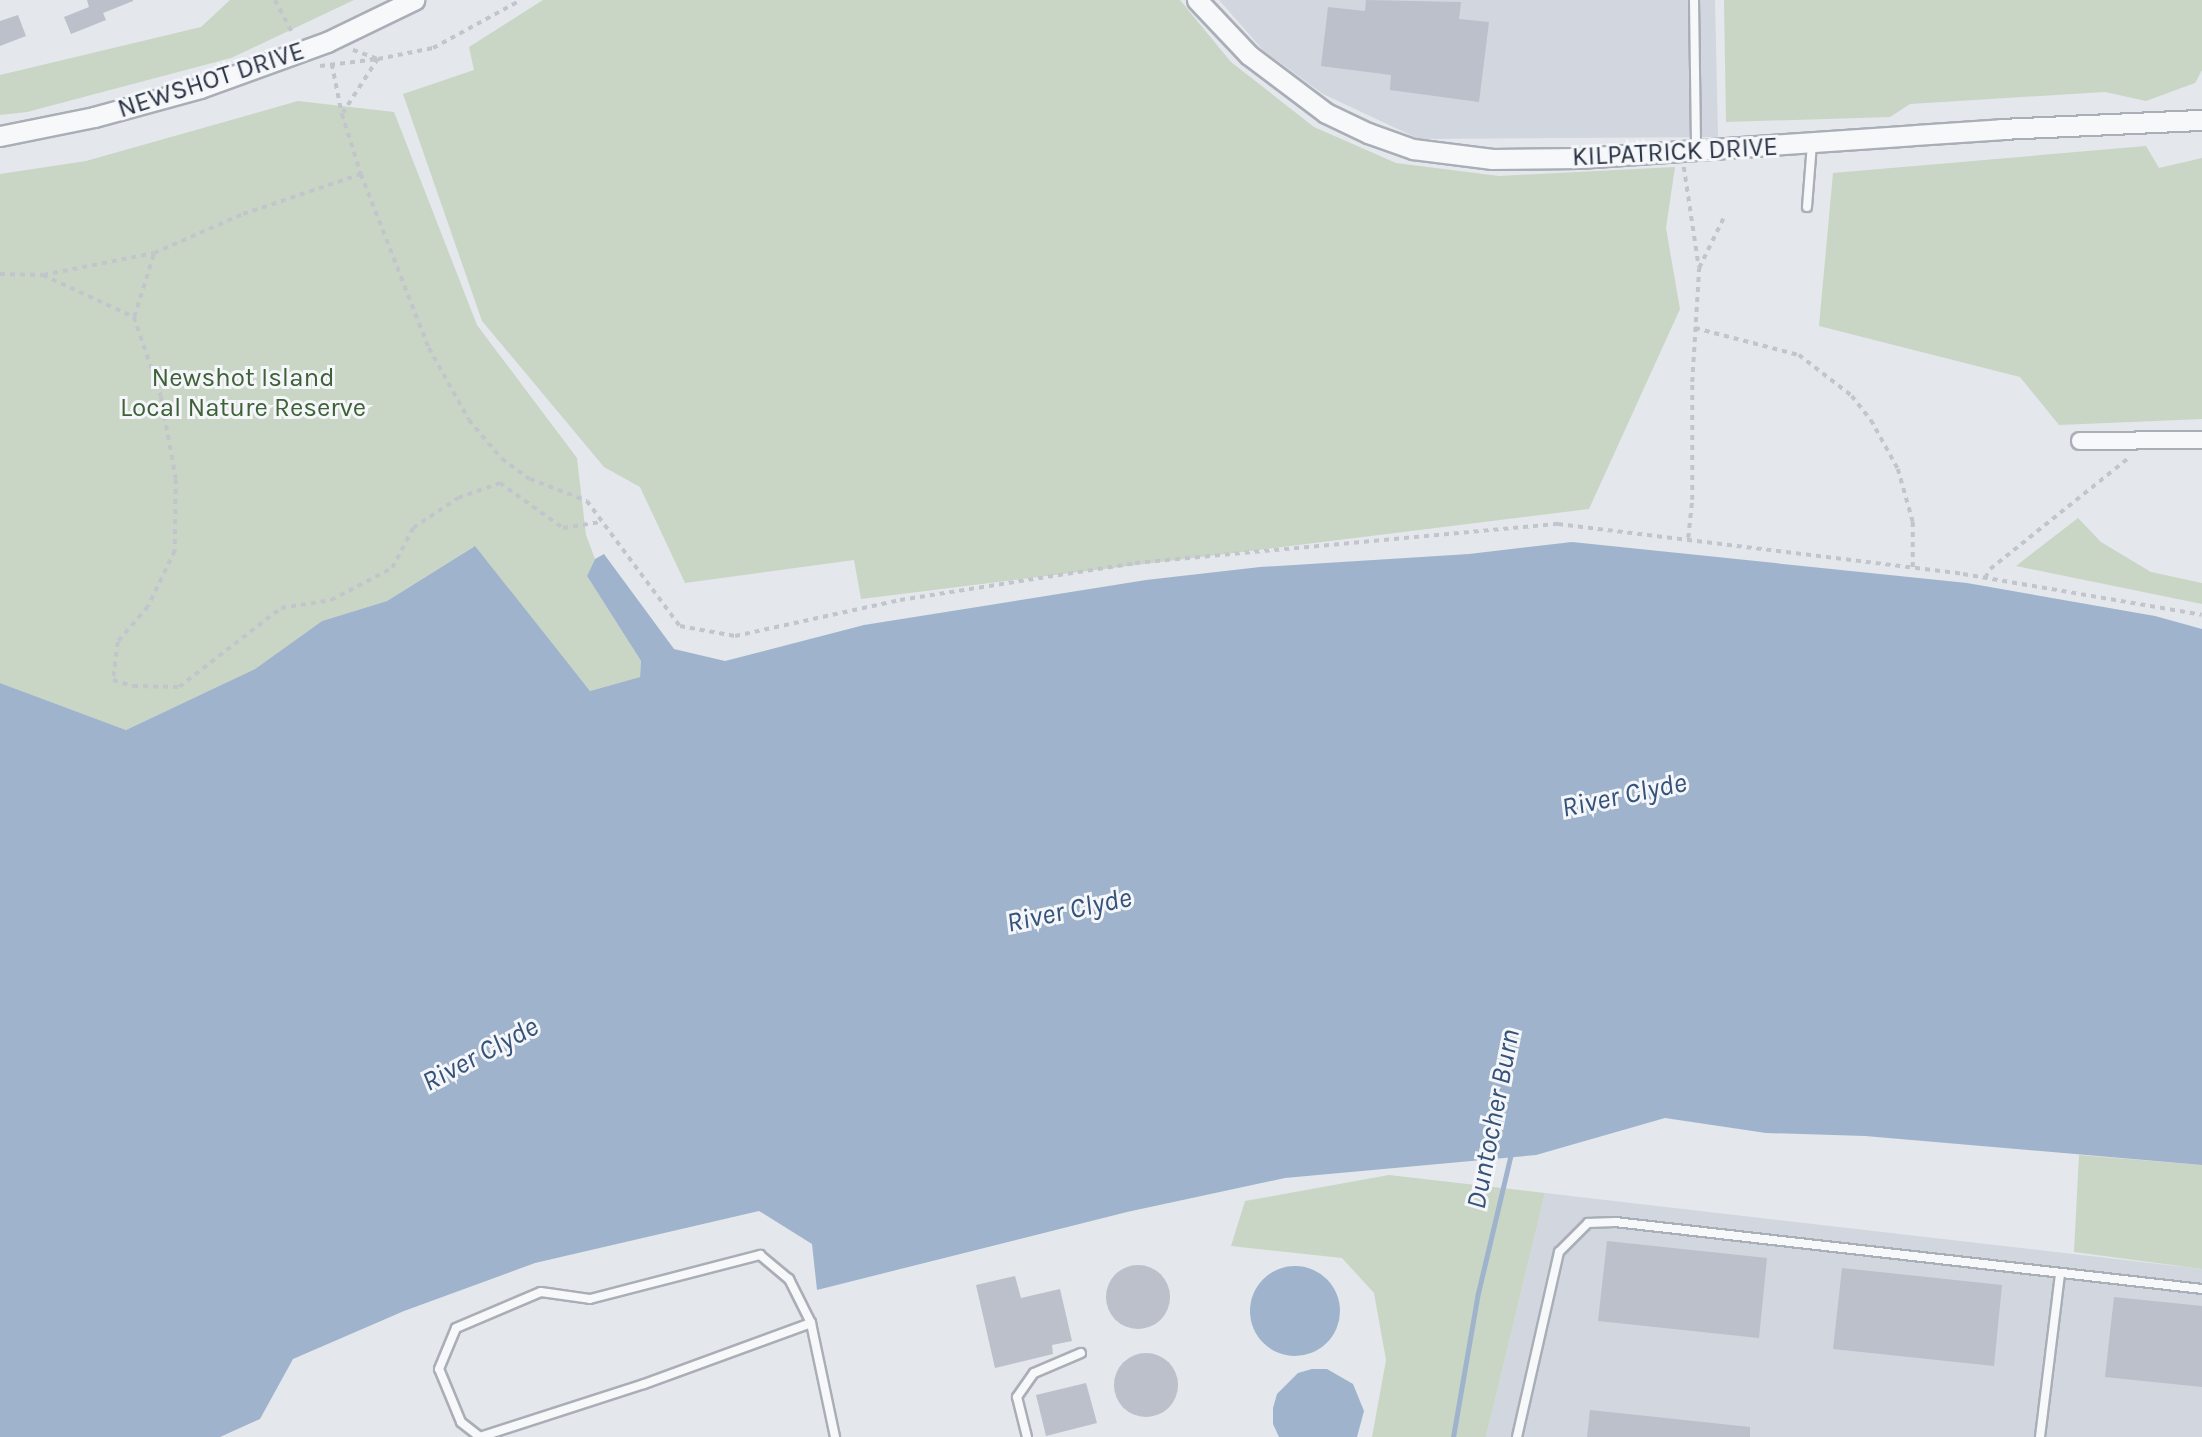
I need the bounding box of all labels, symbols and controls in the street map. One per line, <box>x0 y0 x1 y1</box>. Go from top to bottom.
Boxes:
street label: NEWSHOT DRIVE <box>114 35 308 125</box>
street label: KILPATRICK DRIVE <box>1571 131 1779 173</box>
park label: Newshot Island Local Nature Reserve <box>120 362 366 424</box>
water label: River Clyde <box>1558 765 1690 825</box>
water label: River Clyde <box>1003 880 1135 940</box>
water label: River Clyde <box>416 1009 544 1099</box>
water label: Duntocher Burn <box>1459 1026 1527 1212</box>

